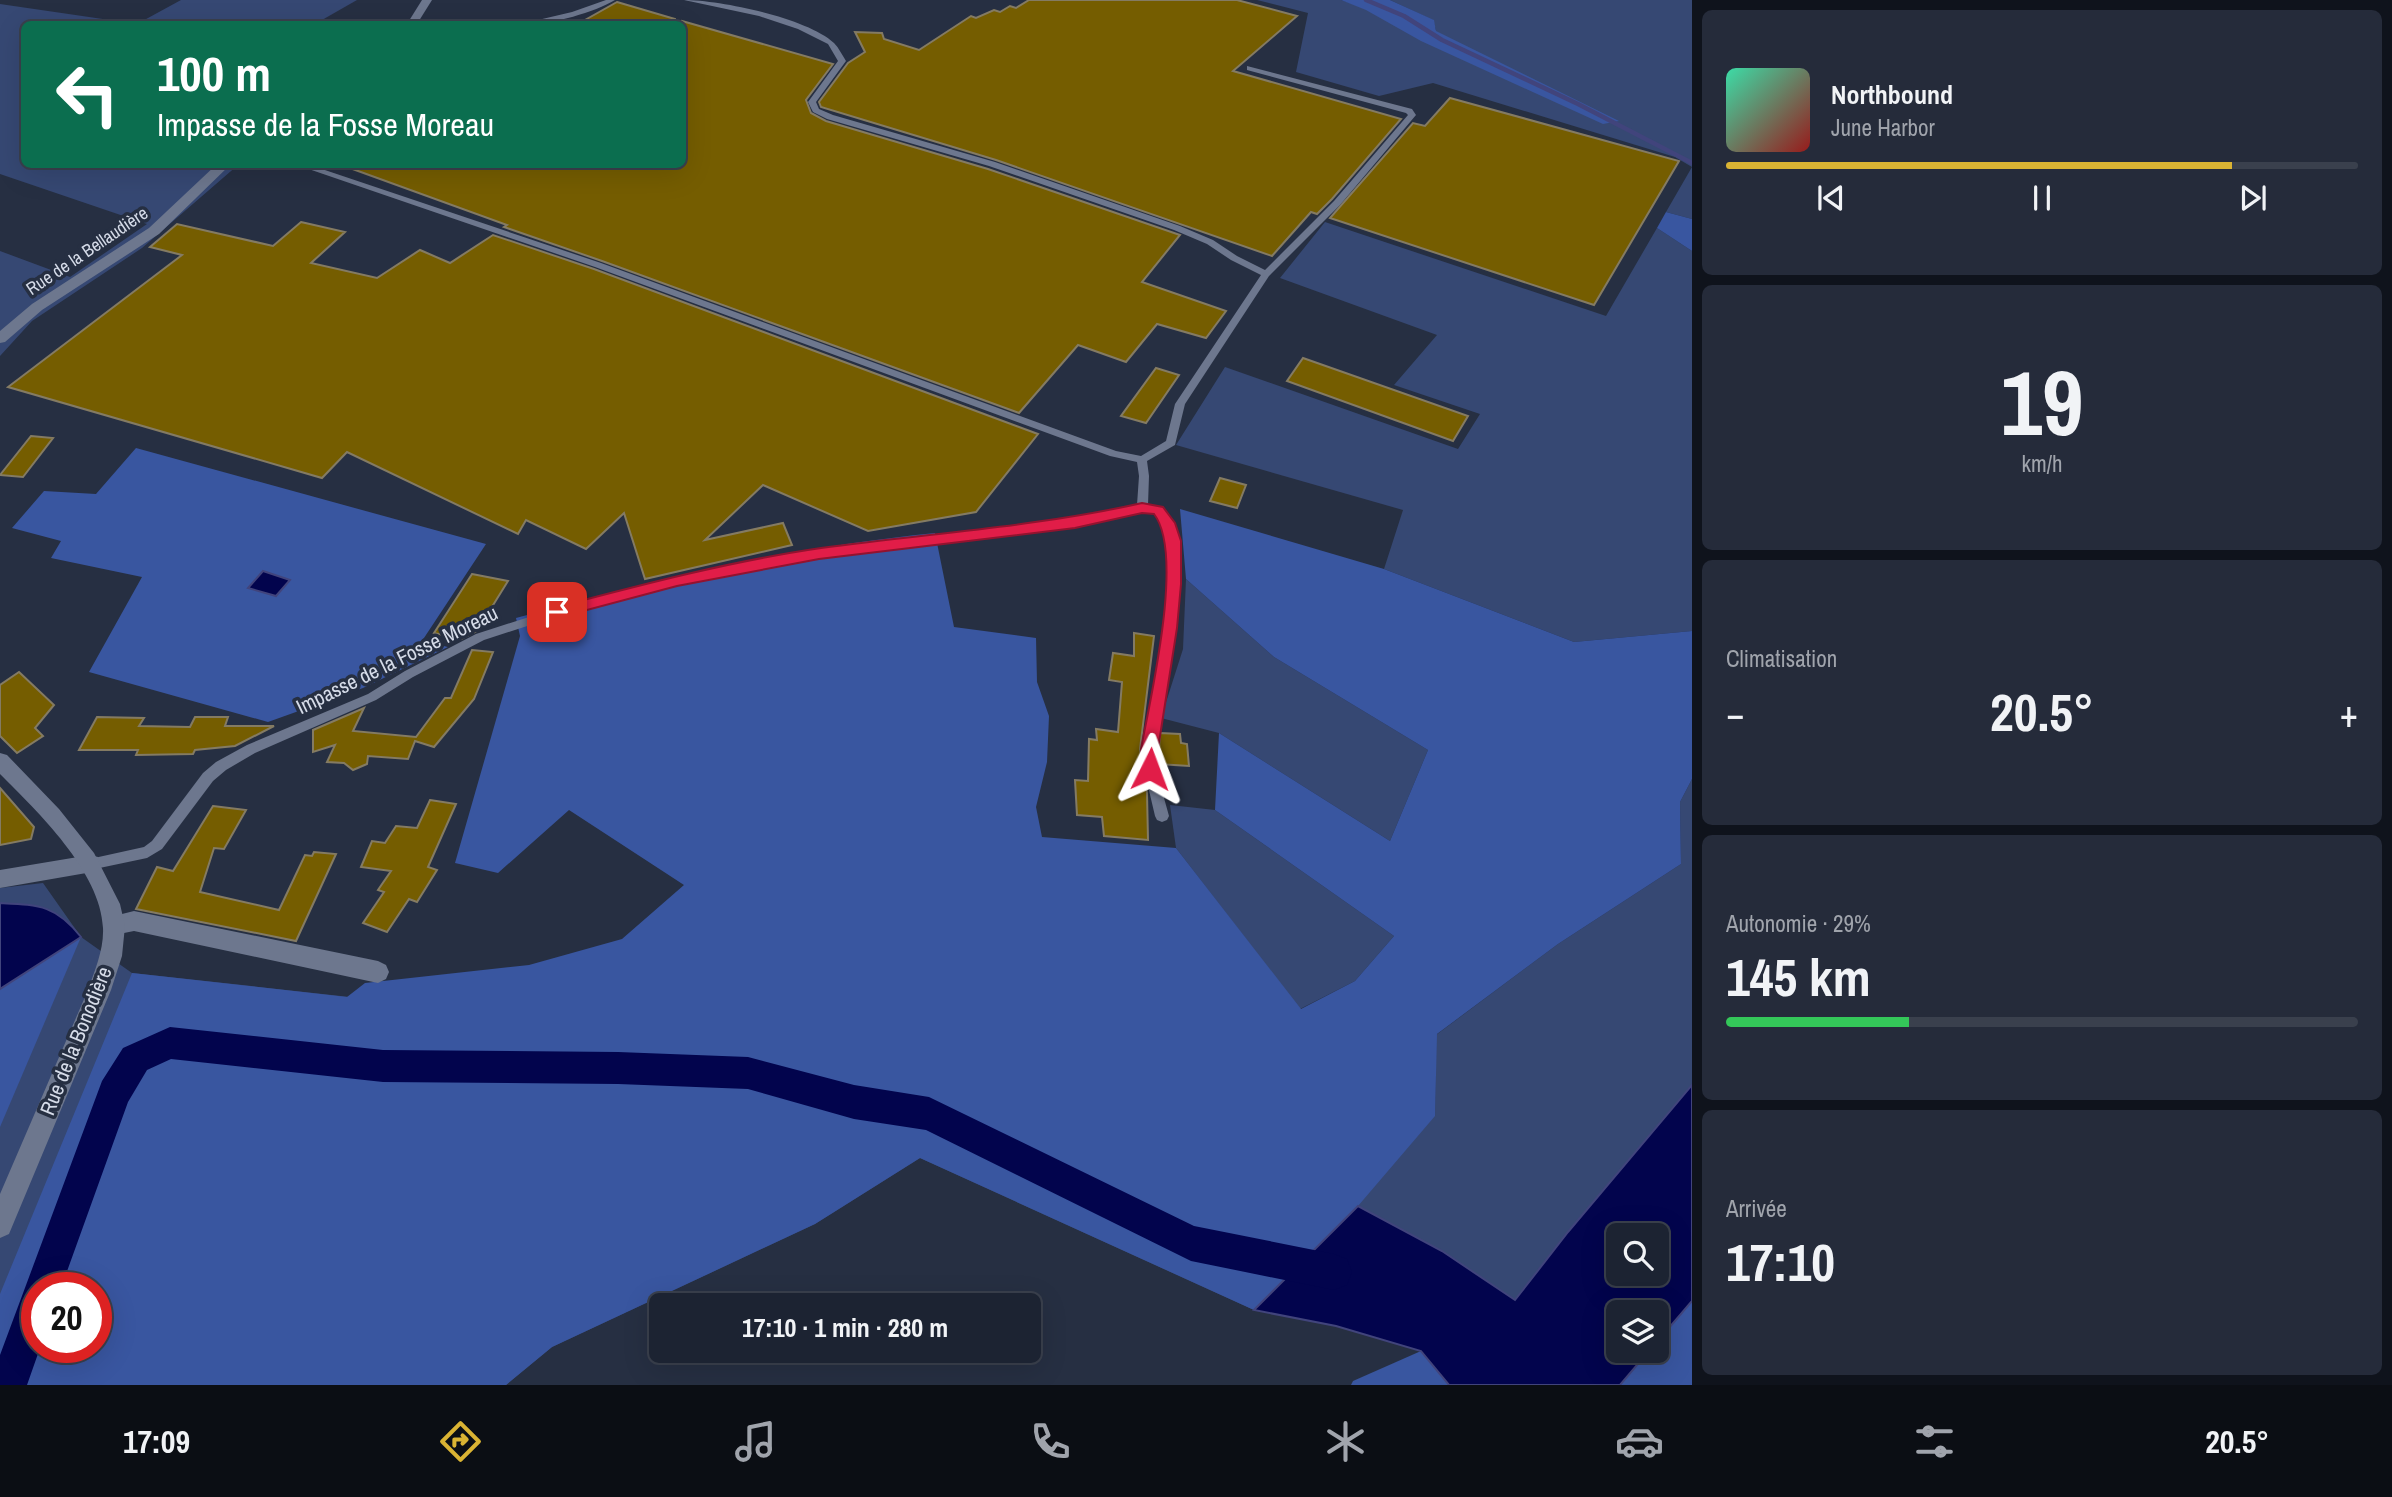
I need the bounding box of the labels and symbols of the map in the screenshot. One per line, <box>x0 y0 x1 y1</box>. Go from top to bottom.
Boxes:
street label: Rue de la Bellaudière <box>21 201 153 301</box>
pin <box>527 582 587 642</box>
street label: Impasse de la Fosse Moreau <box>291 598 503 721</box>
position arrow <box>1113 732 1187 806</box>
street label: Rue de la Bonodière <box>33 962 119 1119</box>
speed limit sign: 20 <box>21 1272 112 1363</box>

